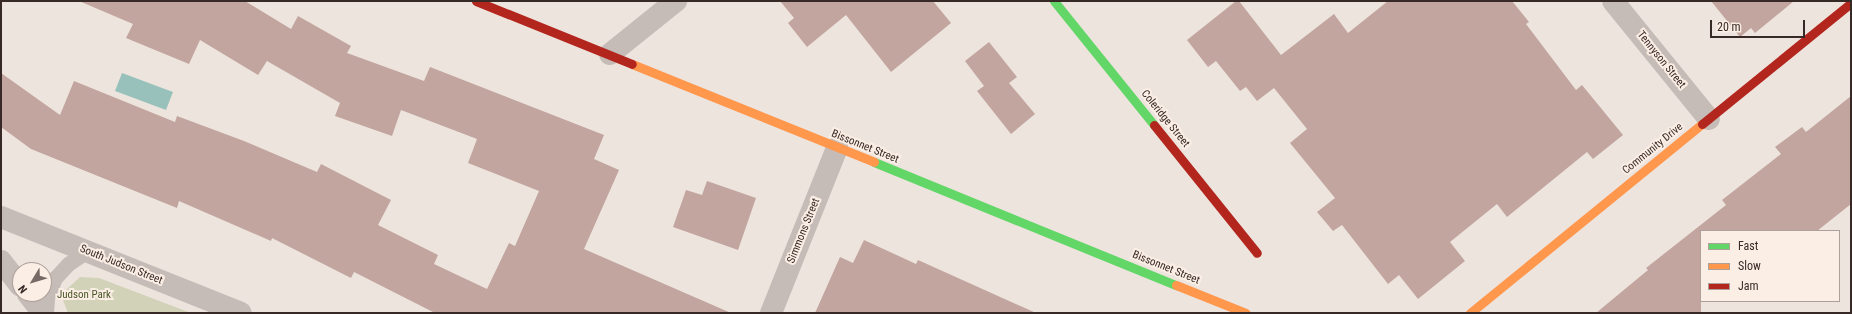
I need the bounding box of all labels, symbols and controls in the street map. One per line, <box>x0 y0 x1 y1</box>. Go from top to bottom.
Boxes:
scale bar <box>1712 12 1807 38</box>
text: 20 m <box>1717 20 1741 34</box>
street label: Tennyson Street <box>1634 29 1688 91</box>
street label: Coleridge Street <box>1138 88 1192 150</box>
street label: Community Drive <box>1620 121 1686 177</box>
street label: Bissonnet Street <box>829 127 901 167</box>
street label: Simmons Street <box>785 197 823 265</box>
legend <box>1700 230 1840 302</box>
text: Fast <box>1738 239 1758 253</box>
street label: South Judson Street <box>78 242 164 288</box>
street label: Bissonnet Street <box>1130 248 1202 288</box>
text: Slow <box>1738 259 1761 273</box>
north arrow <box>12 262 52 302</box>
text: Jam <box>1738 279 1759 293</box>
text: N <box>16 282 30 296</box>
park label: Judson Park <box>57 288 111 302</box>

